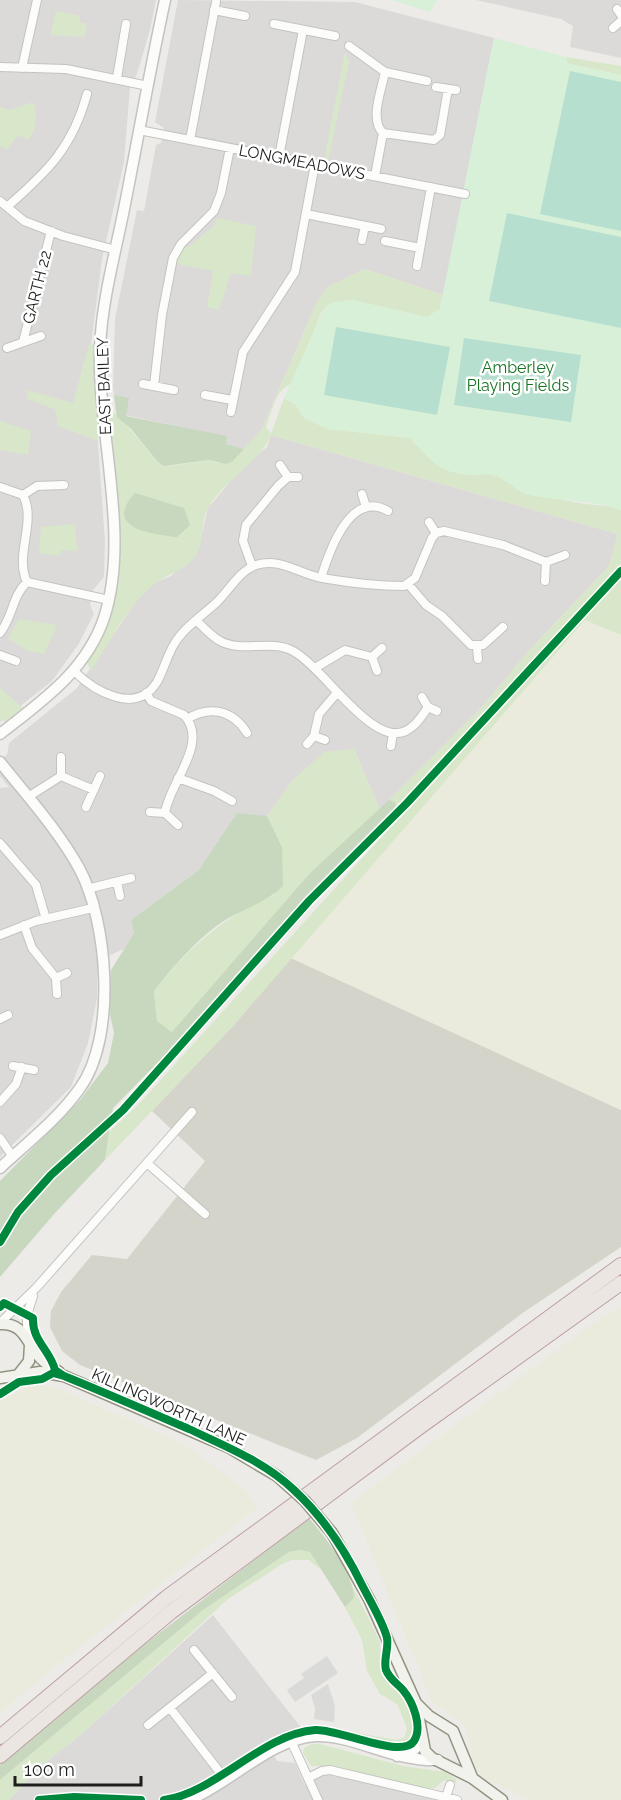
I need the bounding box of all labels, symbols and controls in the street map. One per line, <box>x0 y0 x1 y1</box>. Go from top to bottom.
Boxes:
street label: LONGMEADOWS <box>237 140 367 184</box>
street label: GARTH 22 <box>19 248 55 326</box>
street label: EAST BAILEY <box>93 336 115 435</box>
park label: Amberley Playing Fields <box>467 358 570 395</box>
street label: KILLINGWORTH LANE <box>89 1364 249 1450</box>
scale bar <box>15 1749 141 1787</box>
text: 100 m <box>24 1759 75 1780</box>

